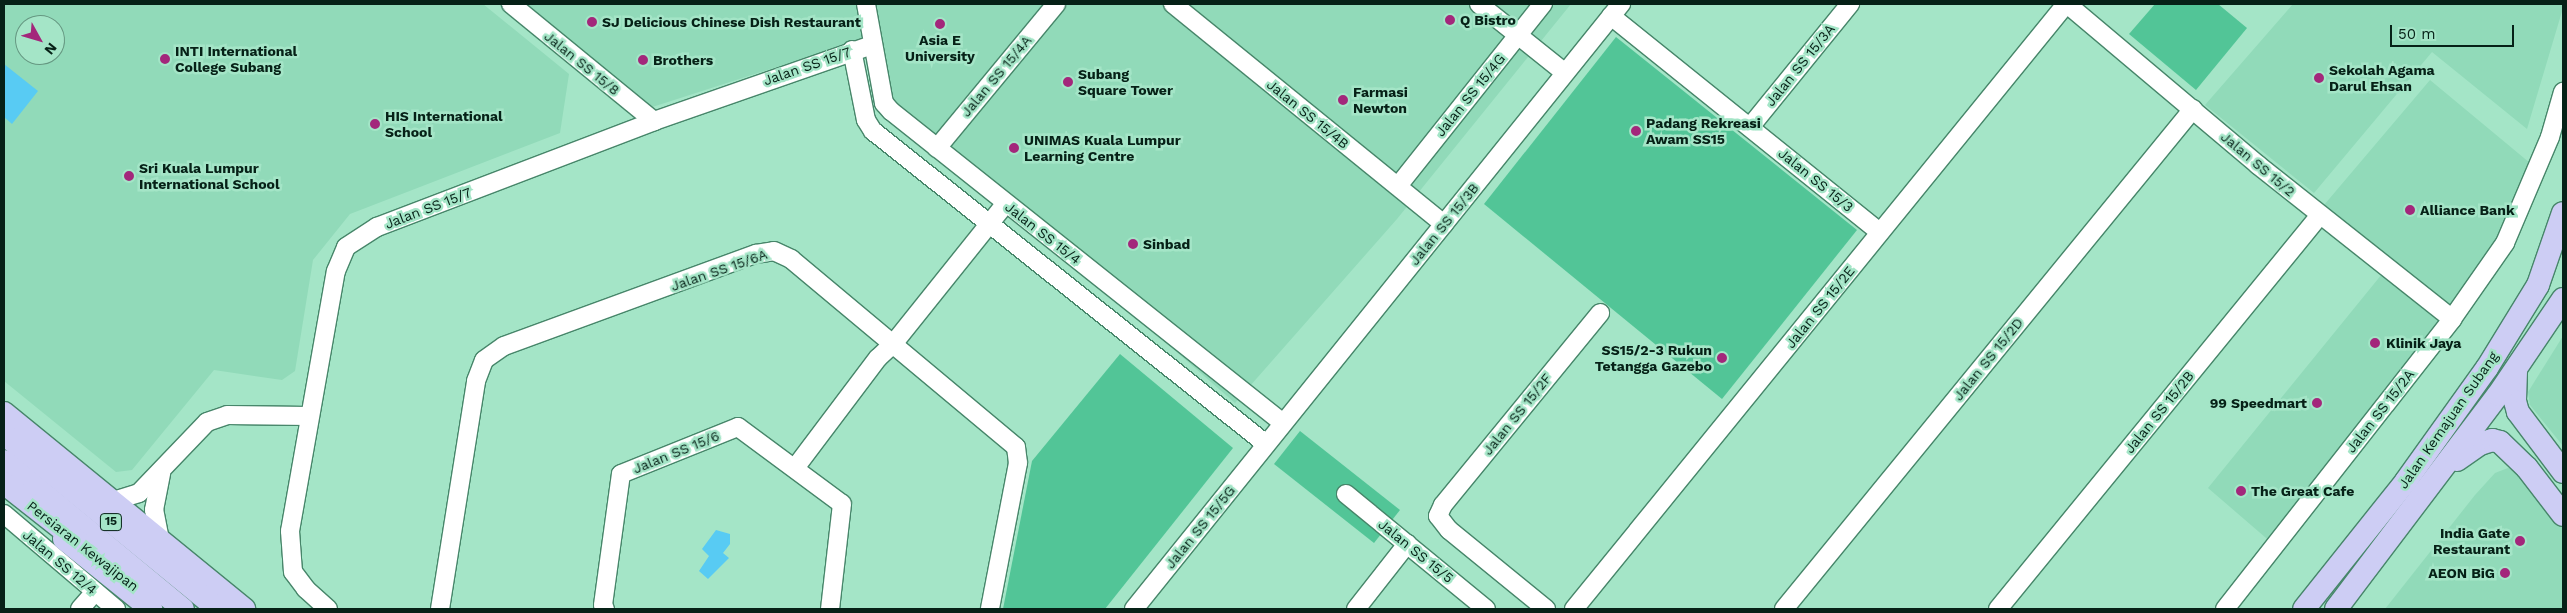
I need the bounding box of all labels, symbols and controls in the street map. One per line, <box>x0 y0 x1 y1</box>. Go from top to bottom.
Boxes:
place label: Q Bistro <box>1460 12 1516 28</box>
place label: SJ Delicious Chinese Dish Restaurant <box>602 14 861 30</box>
marker: Q Bistro <box>1444 14 1456 26</box>
north arrow <box>15 15 65 65</box>
scale bar <box>2392 15 2516 47</box>
marker: SJ Delicious Chinese Dish Restaurant <box>586 16 598 28</box>
marker: Asia E University <box>934 18 946 30</box>
street label: Jalan SS 15/3A <box>1762 20 1838 110</box>
text: 50 m <box>2398 25 2435 43</box>
street label: Jalan SS 15/8 <box>541 27 623 99</box>
place label: Asia E University <box>905 32 975 64</box>
street label: Jalan SS 15/4A <box>957 32 1035 120</box>
text: N <box>41 40 60 58</box>
place label: INTI International College Subang <box>175 43 297 75</box>
street label: Jalan SS 15/7 <box>761 43 853 89</box>
street label: Jalan SS 15/4G <box>1431 50 1509 140</box>
place label: Brothers <box>653 52 713 68</box>
marker: INTI International College Subang <box>159 53 171 65</box>
marker: Brothers <box>637 54 649 66</box>
place label: Sekolah Agama Darul Ehsan <box>2329 62 2435 94</box>
place label: Subang Square Tower <box>1078 66 1173 98</box>
marker: Sekolah Agama Darul Ehsan <box>2313 72 2325 84</box>
marker: Subang Square Tower <box>1062 76 1074 88</box>
street label: Jalan SS 15/4B <box>1264 76 1352 152</box>
place label: Farmasi Newton <box>1353 84 1408 116</box>
marker: Farmasi Newton <box>1337 94 1349 106</box>
place label: HIS International School <box>385 108 503 140</box>
place label: Padang Rekreasi Awam SS15 <box>1646 115 1761 148</box>
marker: HIS International School <box>369 118 381 130</box>
marker: Padang Rekreasi Awam SS15 <box>1630 125 1642 137</box>
street label: Jalan SS 15/2 <box>2217 128 2299 200</box>
place label: UNIMAS Kuala Lumpur Learning Centre <box>1024 132 1181 164</box>
marker: UNIMAS Kuala Lumpur Learning Centre <box>1008 142 1020 154</box>
street label: Jalan SS 15/3 <box>1775 145 1857 215</box>
place label: Sri Kuala Lumpur International School <box>139 160 280 192</box>
marker: Sri Kuala Lumpur International School <box>123 170 135 182</box>
street label: Jalan SS 15/3B <box>1406 179 1482 269</box>
street label: Jalan SS 15/7 <box>382 184 474 232</box>
street label: Jalan SS 15/4 <box>1002 198 1084 268</box>
place label: Alliance Bank <box>2420 202 2515 218</box>
marker: Alliance Bank <box>2404 204 2416 216</box>
place label: Sinbad <box>1143 236 1190 252</box>
marker: Sinbad <box>1127 238 1139 250</box>
street label: Jalan SS 15/6A <box>668 246 770 294</box>
street label: Jalan SS 15/2E <box>1782 263 1858 351</box>
street label: Jalan SS 15/2D <box>1949 314 2027 404</box>
place label: Klinik Jaya <box>2386 335 2462 351</box>
marker: Klinik Jaya <box>2368 336 2382 350</box>
place label: SS15/2-3 Rukun Tetangga Gazebo <box>1595 342 1712 374</box>
street label: Jalan Kemajuan Subang <box>2394 348 2502 492</box>
marker: SS15/2-3 Rukun Tetangga Gazebo <box>1716 352 1728 364</box>
street label: Jalan SS 15/2A <box>2342 366 2418 456</box>
street label: Jalan SS 15/2B <box>2121 367 2197 457</box>
street label: Jalan SS 15/2F <box>1479 370 1555 458</box>
place label: 99 Speedmart <box>2210 395 2307 411</box>
marker: 99 Speedmart <box>2311 397 2323 409</box>
street label: Jalan SS 15/6 <box>630 427 722 477</box>
street label: Jalan SS 15/5G <box>1161 482 1239 572</box>
place label: The Great Cafe <box>2251 483 2354 499</box>
marker: The Great Cafe <box>2235 485 2247 497</box>
street label: Persiaran Kewajipan <box>24 497 142 595</box>
road number: 15 <box>100 512 122 532</box>
street label: Jalan SS 15/5 <box>1375 516 1457 586</box>
place label: India Gate Restaurant <box>2433 525 2510 558</box>
street label: Jalan SS 12/4 <box>19 526 101 598</box>
marker: India Gate Restaurant <box>2514 535 2526 547</box>
place label: AEON BiG <box>2428 565 2495 581</box>
marker: AEON BiG <box>2499 567 2511 579</box>

